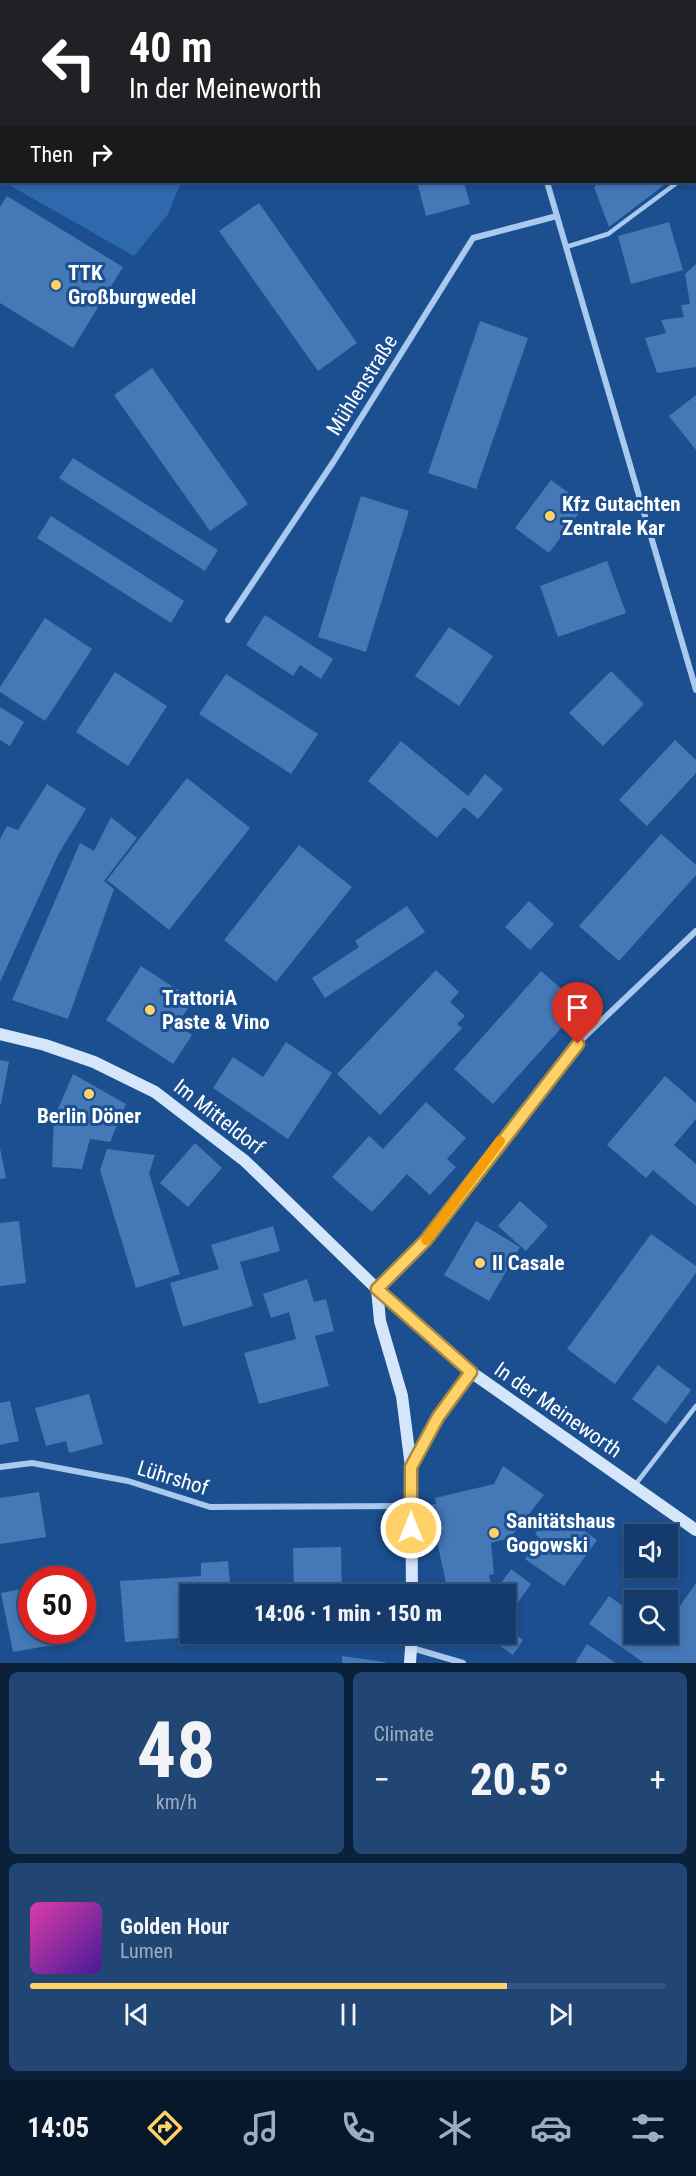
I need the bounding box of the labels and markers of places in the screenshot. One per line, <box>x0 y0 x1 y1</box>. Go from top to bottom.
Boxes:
place label: TTK Großburgwedel <box>68 261 196 309</box>
marker: TTK Großburgwedel <box>49 278 63 292</box>
place label: Kfz Gutachten Zentrale Kar <box>562 492 681 540</box>
marker: Kfz Gutachten Zentrale Kar <box>543 509 557 523</box>
pin <box>552 982 603 1044</box>
place label: TrattoriA Paste & Vino <box>162 986 270 1034</box>
marker: TrattoriA Paste & Vino <box>143 1003 157 1017</box>
marker: Berlin Döner <box>82 1087 96 1101</box>
place label: Berlin Döner <box>37 1104 141 1128</box>
place label: Il Casale <box>492 1251 564 1275</box>
marker: Il Casale <box>473 1256 487 1270</box>
place label: Sanitätshaus Gogowski <box>506 1509 615 1557</box>
marker: Sanitätshaus Gogowski <box>487 1526 501 1540</box>

